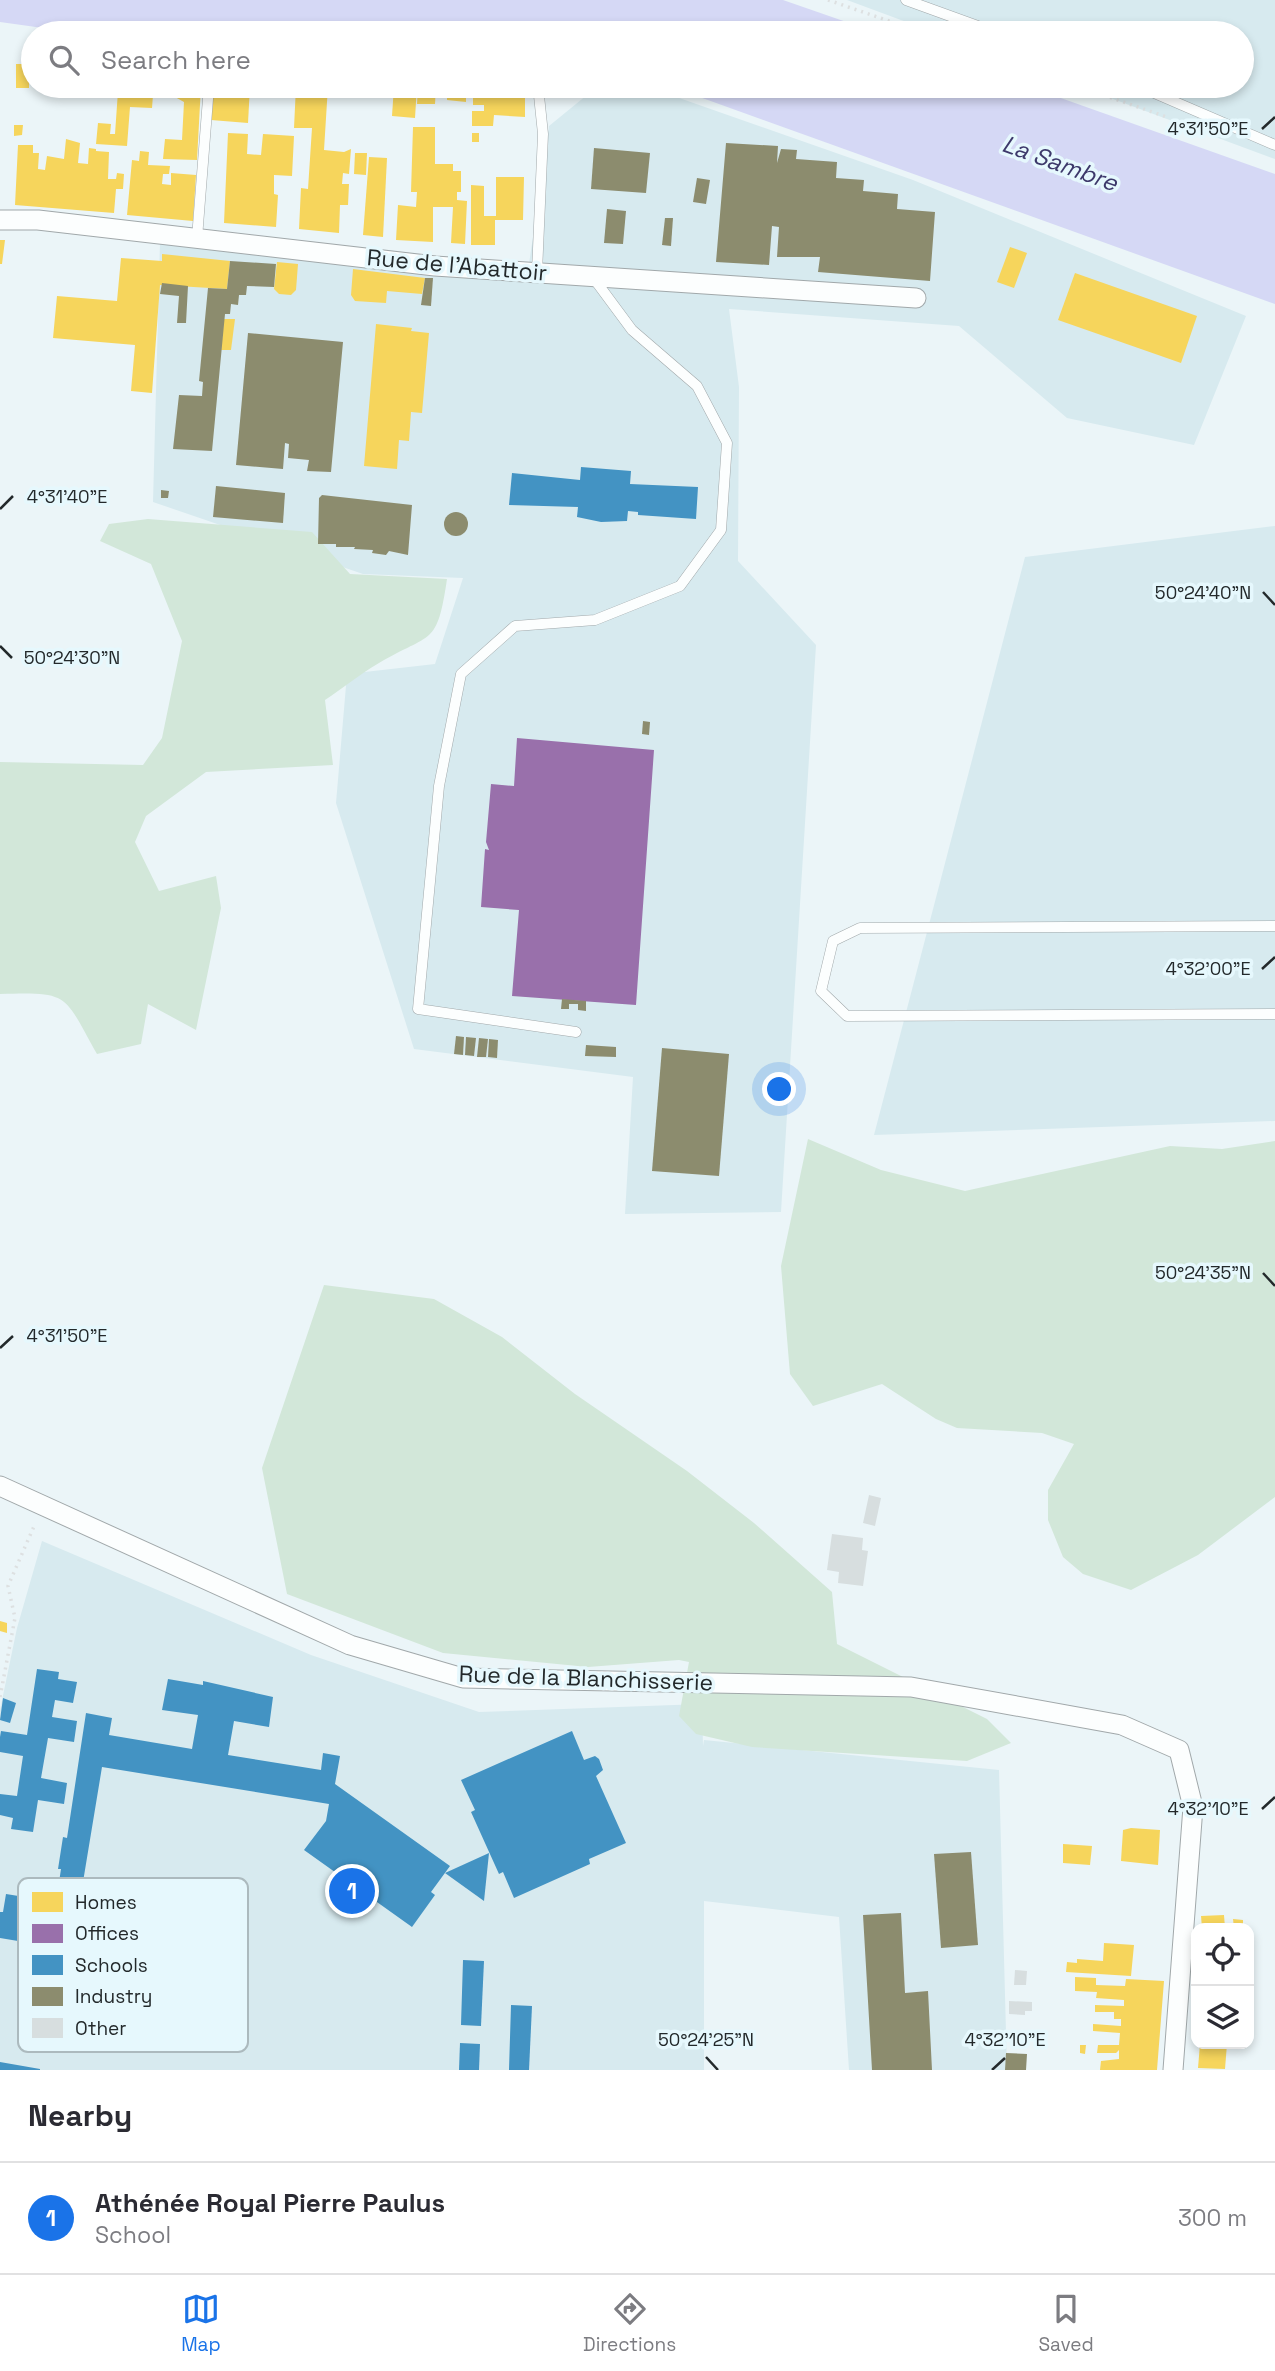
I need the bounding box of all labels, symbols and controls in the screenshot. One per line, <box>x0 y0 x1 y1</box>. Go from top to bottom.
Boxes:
search box <box>21 21 1254 98</box>
icon: search <box>45 41 83 79</box>
text: Search here <box>101 43 251 77</box>
text: 4°31'50"E <box>1168 117 1248 140</box>
water label: La Sambre <box>998 128 1123 198</box>
street label: Rue de l'Abattoir <box>366 242 548 288</box>
text: 4°31'40"E <box>27 485 107 508</box>
text: 50°24'40"N <box>1155 581 1251 604</box>
text: 50°24'30"N <box>24 646 120 669</box>
text: 4°32'00"E <box>1165 957 1251 980</box>
your location <box>762 1072 796 1106</box>
text: 50°24'35"N <box>1155 1261 1251 1284</box>
text: 4°31'50"E <box>27 1324 107 1347</box>
street label: Rue de la Blanchisserie <box>458 1659 714 1697</box>
text: 4°32'10"E <box>1167 1797 1249 1820</box>
pin: 1 <box>329 1865 375 1917</box>
legend <box>18 1878 248 2052</box>
text: Homes <box>75 1890 137 1915</box>
text: Offices <box>75 1921 139 1946</box>
map controls <box>1191 1923 1254 2049</box>
button: locate <box>1191 1923 1254 1986</box>
text: Schools <box>75 1953 148 1978</box>
text: Industry <box>75 1984 152 2009</box>
button: layers <box>1191 1986 1254 2049</box>
text: Other <box>75 2016 127 2041</box>
text: 50°24'25"N <box>658 2028 754 2051</box>
text: 4°32'10"E <box>964 2028 1046 2051</box>
text: Nearby <box>28 2096 132 2135</box>
text: Athénée Royal Pierre Paulus <box>95 2186 445 2220</box>
text: 1 <box>46 2203 56 2233</box>
text: 300 m <box>1178 2203 1247 2233</box>
text: School <box>95 2220 171 2250</box>
tab: Map <box>181 2290 221 2357</box>
tab: Directions <box>583 2290 676 2357</box>
tab: Saved <box>1038 2290 1094 2357</box>

